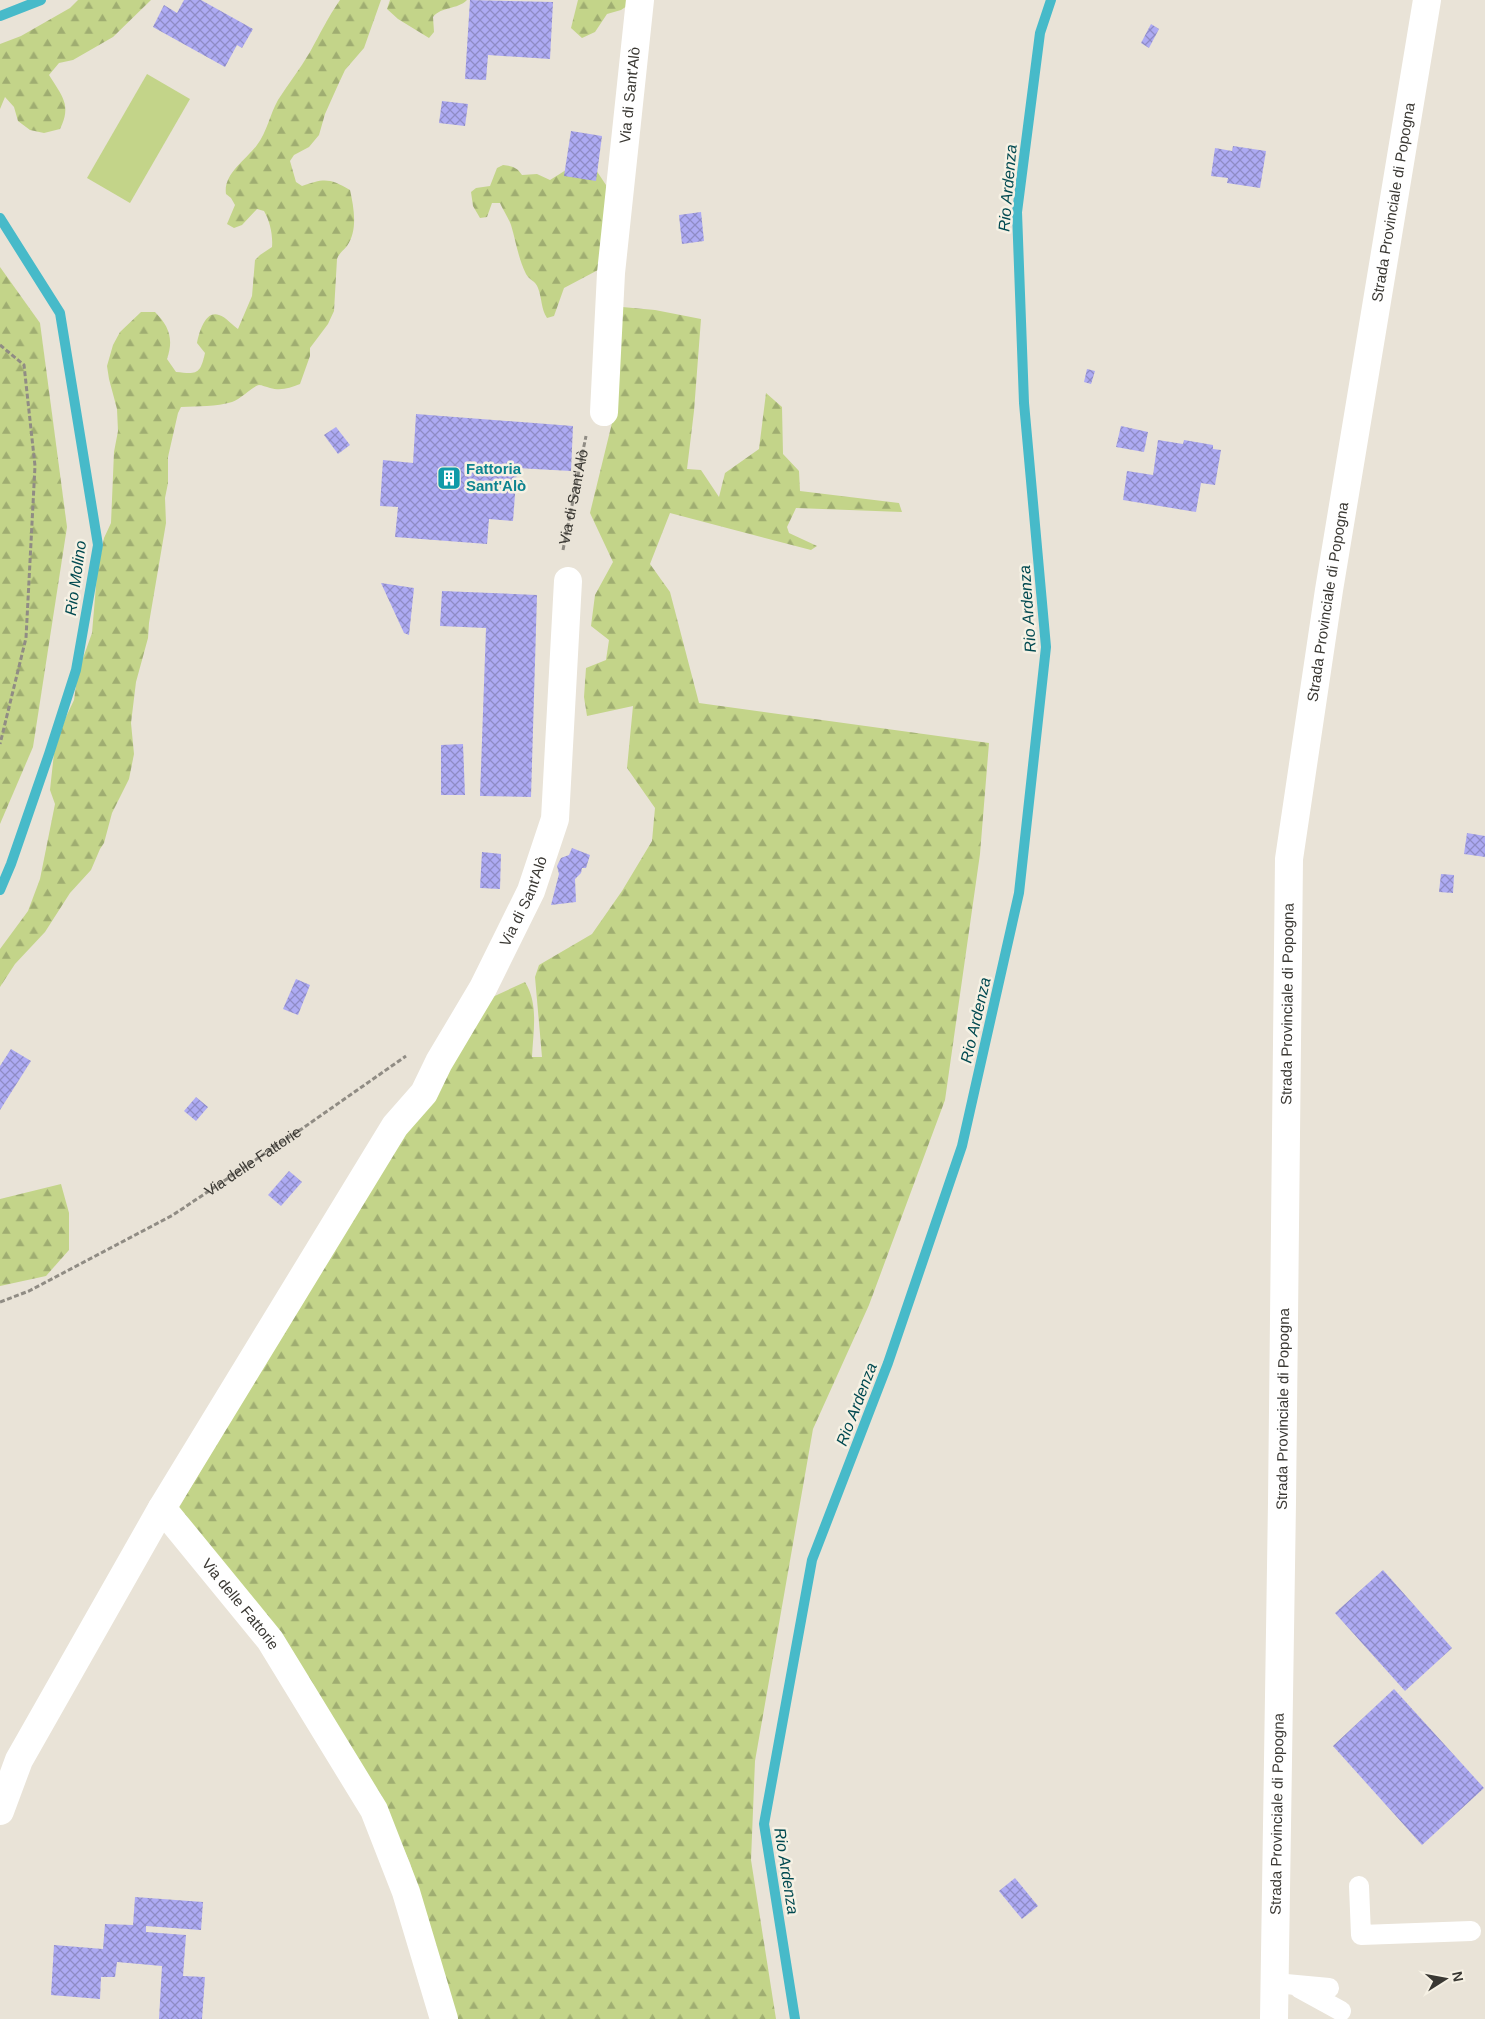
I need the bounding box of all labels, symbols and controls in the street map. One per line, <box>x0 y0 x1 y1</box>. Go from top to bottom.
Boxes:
street label: Via di Sant'Alò <box>616 46 643 144</box>
street label: Strada Provinciale di Popogna <box>1368 101 1418 303</box>
water label: Rio Ardenza <box>995 144 1020 232</box>
street label: Via di Sant'Alò <box>555 448 591 546</box>
place label: Fattoria Sant'Alò <box>466 460 526 494</box>
building icon: Fattoria Sant'Alò <box>436 465 462 491</box>
street label: Strada Provinciale di Popogna <box>1303 500 1352 703</box>
water label: Rio Molino <box>62 539 89 617</box>
water label: Rio Ardenza <box>1016 565 1039 653</box>
street label: Via di Sant'Alò <box>496 854 550 949</box>
street label: Strada Provinciale di Popogna <box>1277 902 1297 1105</box>
water label: Rio Ardenza <box>957 975 994 1065</box>
street label: Via delle Fattorie <box>201 1123 304 1199</box>
street label: Strada Provinciale di Popogna <box>1273 1307 1292 1510</box>
water label: Rio Ardenza <box>833 1360 880 1448</box>
street label: Via delle Fattorie <box>199 1555 283 1652</box>
street label: Strada Provinciale di Popogna <box>1267 1712 1287 1915</box>
water label: Rio Ardenza <box>771 1827 802 1916</box>
north arrow <box>1420 1954 1470 2004</box>
text: N <box>1449 1970 1467 1983</box>

